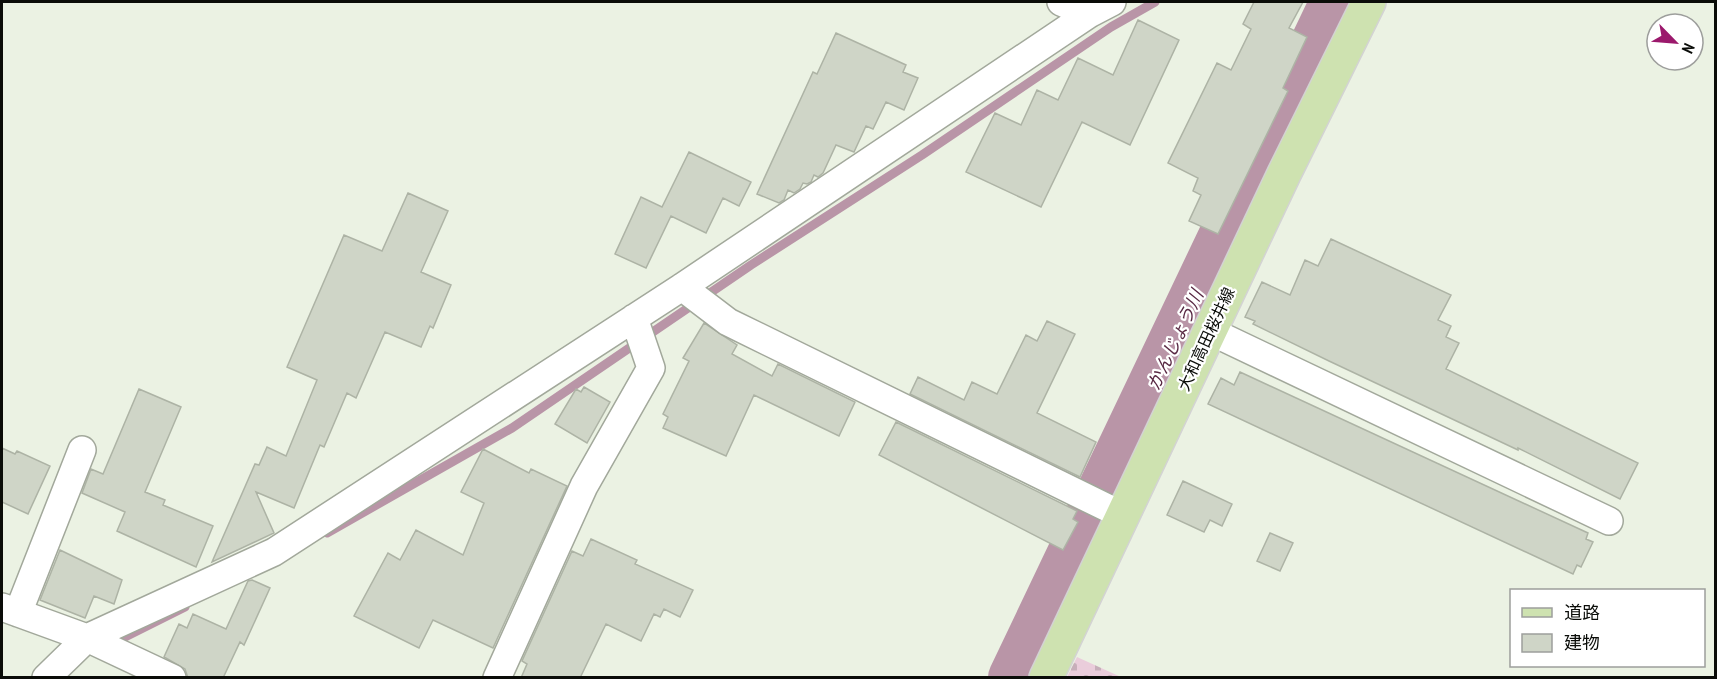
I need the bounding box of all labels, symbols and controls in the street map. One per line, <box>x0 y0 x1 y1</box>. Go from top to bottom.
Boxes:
north arrow <box>1645 12 1705 72</box>
text: N <box>1678 40 1699 56</box>
water label: かんじょう川 <box>1142 284 1209 394</box>
street label: 大和高田桜井線 <box>1173 284 1239 394</box>
legend <box>1510 589 1705 667</box>
text: 道路 <box>1564 601 1600 624</box>
text: 建物 <box>1564 631 1600 654</box>

